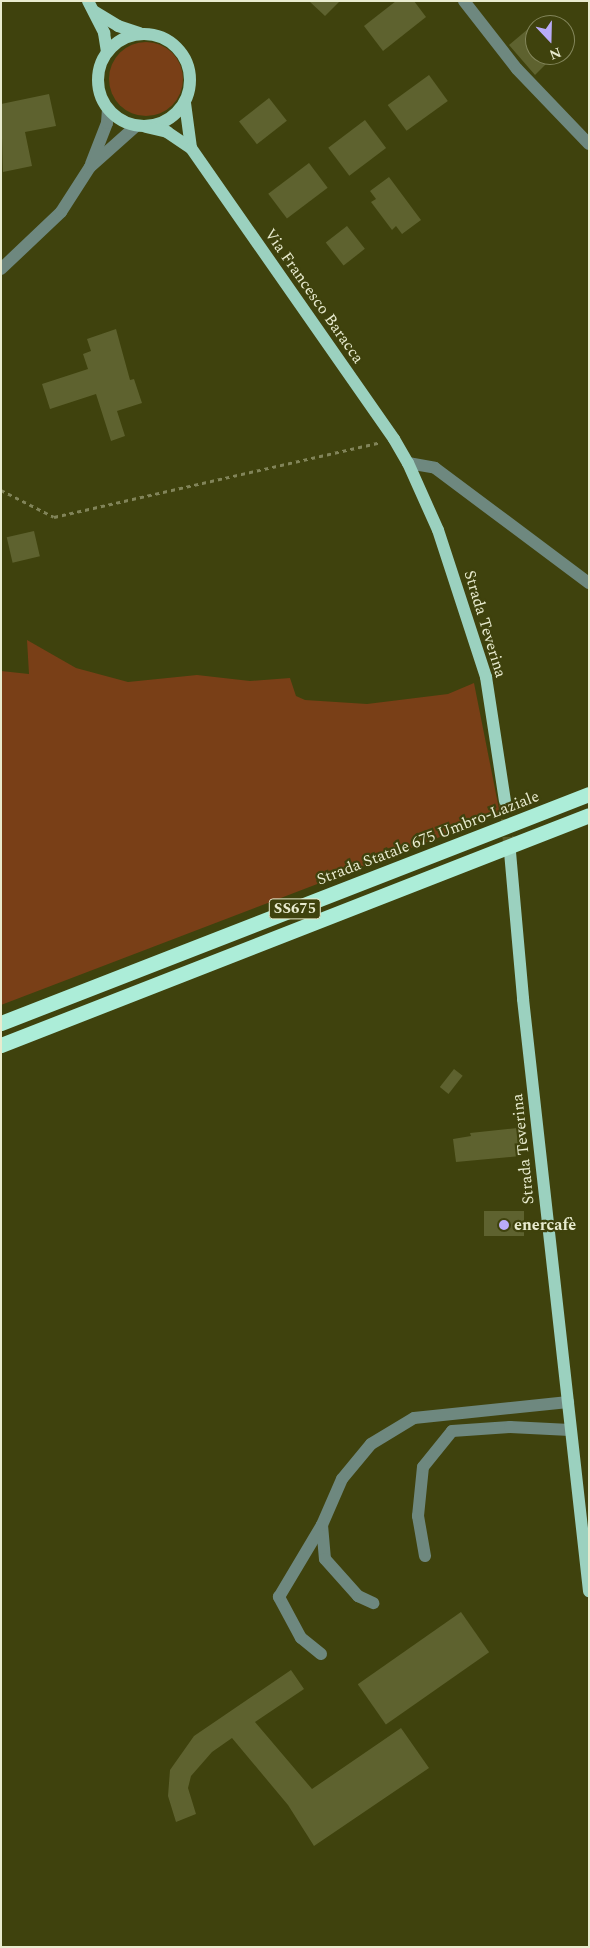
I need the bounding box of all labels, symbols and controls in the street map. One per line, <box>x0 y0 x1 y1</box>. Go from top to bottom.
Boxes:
north arrow <box>525 15 575 65</box>
text: N <box>546 42 564 65</box>
street label: Via Francesco Baracca <box>260 225 368 367</box>
street label: Strada Teverina <box>460 568 510 680</box>
street label: Strada Statale 675 Umbro-Laziale <box>314 787 542 889</box>
road number: SS675 <box>269 896 321 922</box>
street label: Strada Teverina <box>508 1093 538 1205</box>
place label: enercafè <box>514 1215 576 1235</box>
marker: enercafè <box>498 1219 510 1231</box>

